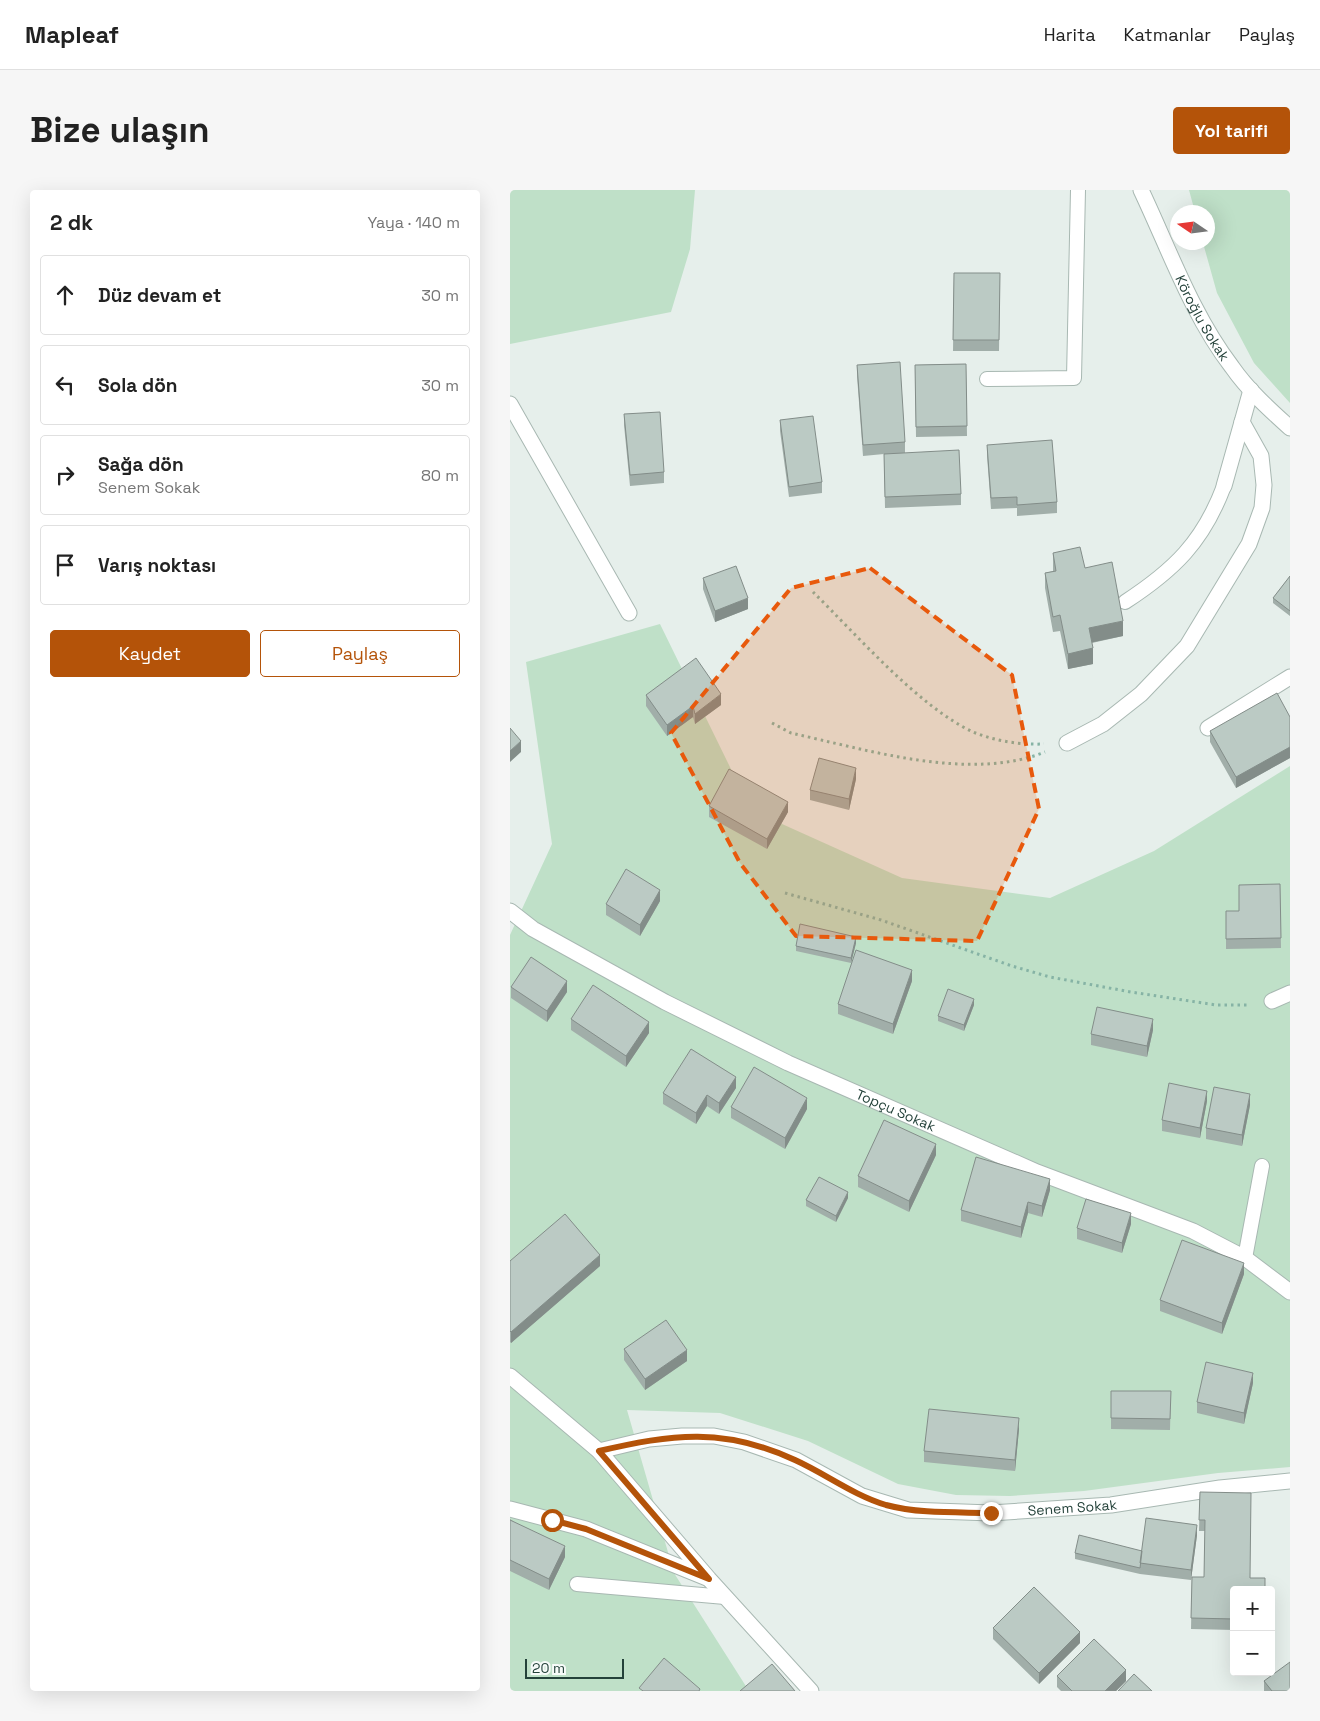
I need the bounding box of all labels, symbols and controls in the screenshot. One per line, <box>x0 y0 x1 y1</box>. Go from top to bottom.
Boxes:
text: Mapleaf <box>25 19 119 50</box>
text: Harita <box>1044 23 1096 46</box>
text: Katmanlar <box>1124 23 1211 46</box>
text: Paylaş <box>1239 23 1295 46</box>
button: Yol tarifi <box>1173 107 1290 154</box>
text: Bize ulaşın <box>30 108 210 152</box>
north arrow <box>1170 205 1215 250</box>
text: 2 dk <box>50 209 93 236</box>
text: Yaya · 140 m <box>368 212 460 233</box>
street label: Köroğlu Sokak <box>1171 272 1234 365</box>
icon: ahead <box>51 281 79 309</box>
text: Düz devam et <box>98 283 221 308</box>
text: 30 m <box>421 285 459 306</box>
icon: left <box>51 371 79 399</box>
text: Sola dön <box>98 373 177 398</box>
text: 30 m <box>421 375 459 396</box>
text: Sağa dön <box>98 452 184 477</box>
icon: right <box>51 461 79 489</box>
text: 80 m <box>421 465 459 486</box>
text: Senem Sokak <box>98 477 200 498</box>
icon: arrive <box>51 551 79 579</box>
text: Varış noktası <box>98 553 216 578</box>
button: Kaydet <box>50 630 250 677</box>
button: Paylaş <box>260 630 460 677</box>
street label: Topçu Sokak <box>853 1085 939 1136</box>
street label: Senem Sokak <box>1027 1495 1119 1520</box>
route end <box>980 1502 1003 1525</box>
route start <box>541 1509 564 1532</box>
map controls <box>1230 1586 1275 1676</box>
button: + <box>1230 1586 1275 1631</box>
button: − <box>1230 1631 1275 1676</box>
scale bar <box>525 1656 624 1679</box>
text: 20 m <box>532 1659 565 1677</box>

